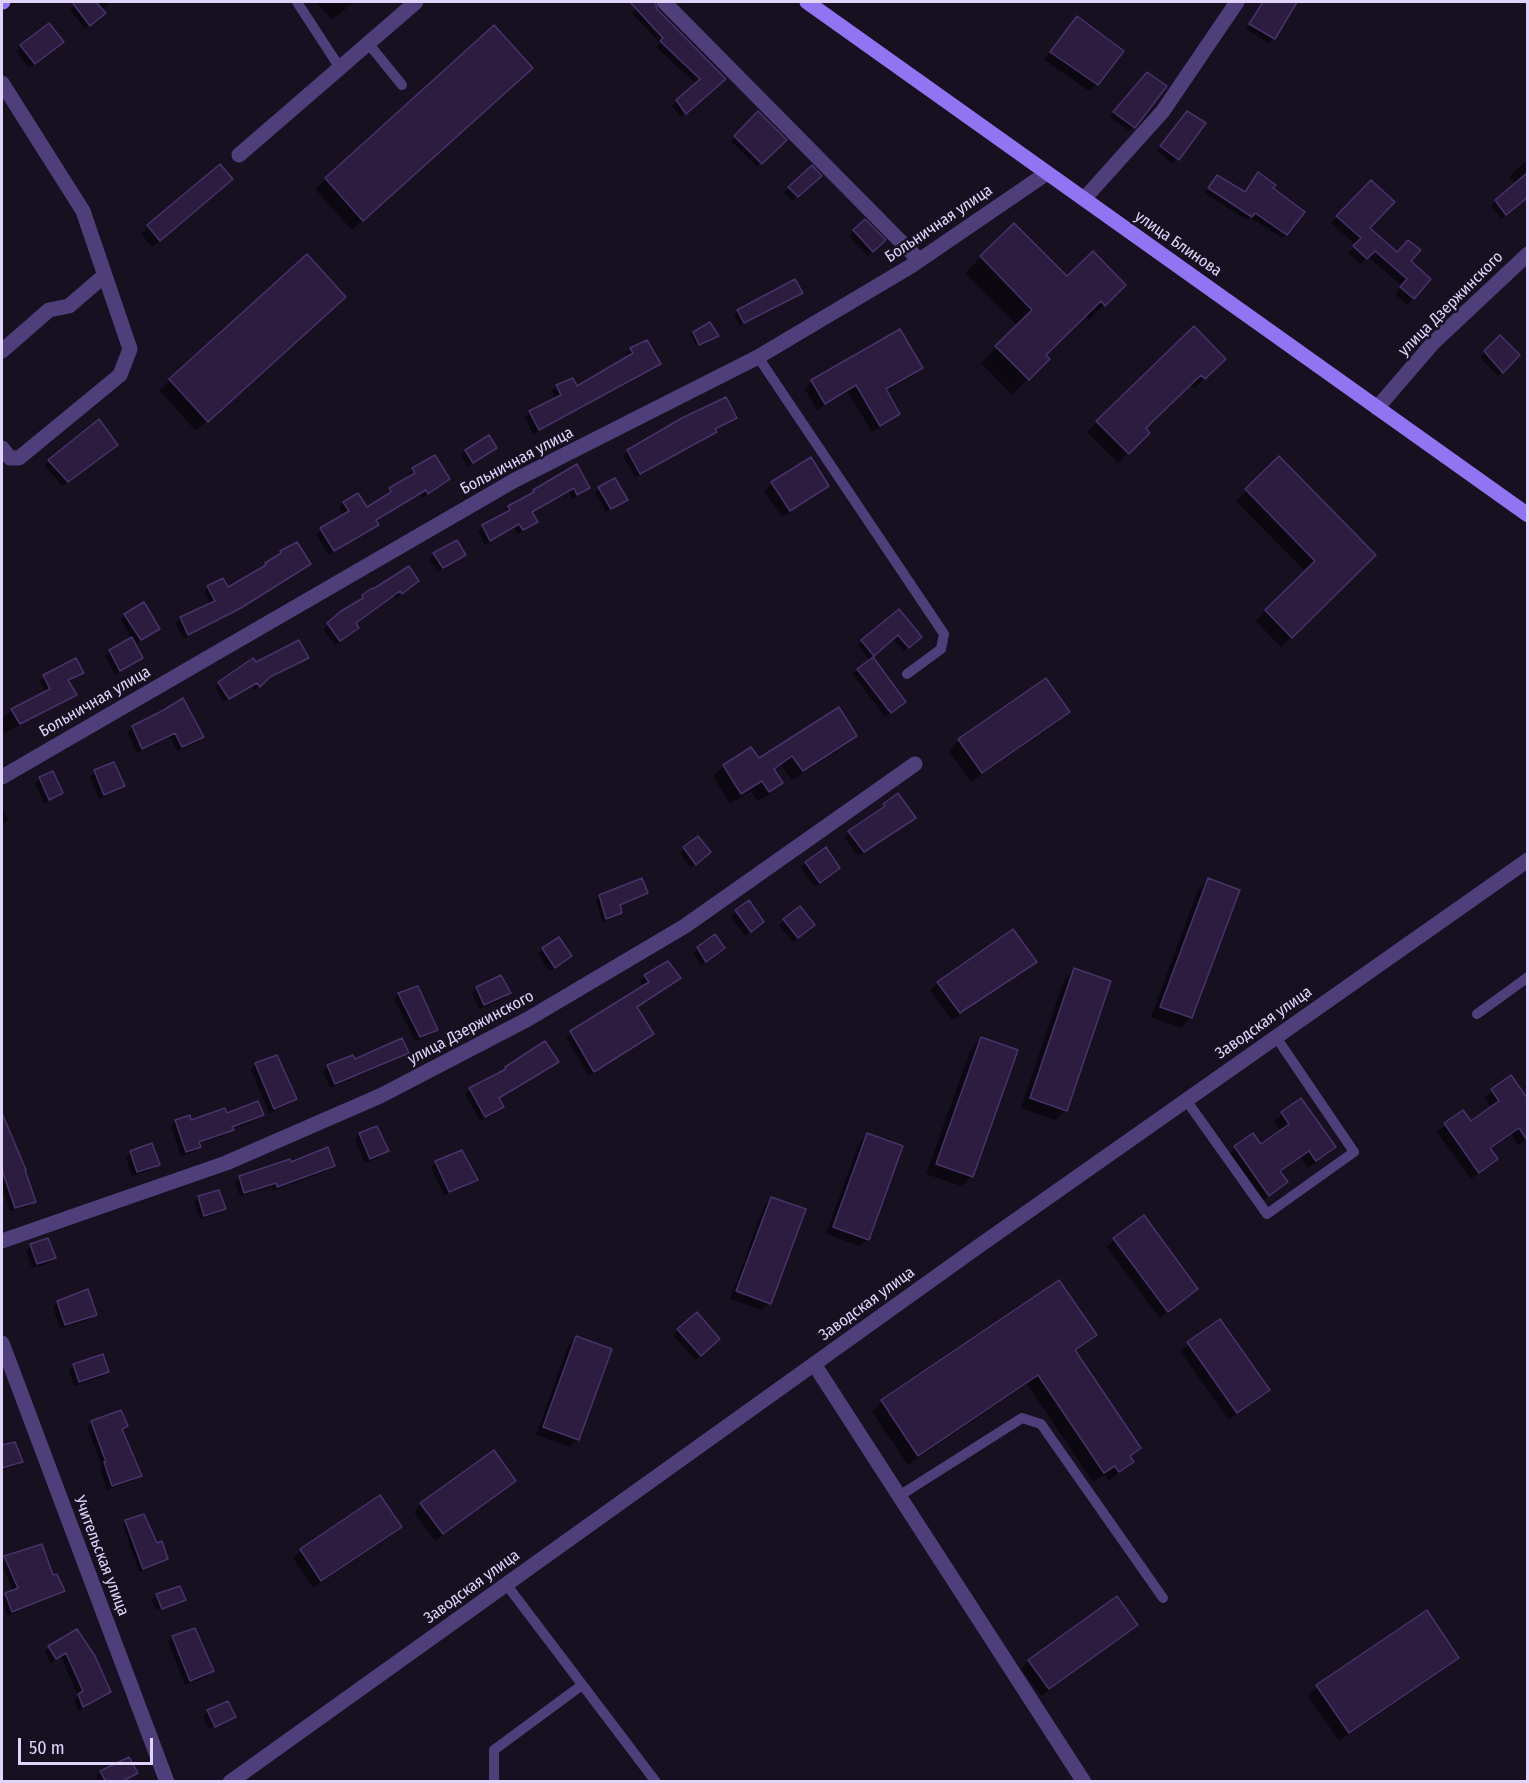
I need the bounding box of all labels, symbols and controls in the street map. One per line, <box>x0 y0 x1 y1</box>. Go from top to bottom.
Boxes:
street label: Больничная улица <box>882 181 996 267</box>
street label: улица Блинова <box>1131 207 1225 281</box>
street label: улица Дзержинского <box>1395 248 1507 360</box>
street label: Больничная улица <box>457 423 577 499</box>
street label: Больничная улица <box>36 662 154 742</box>
street label: Заводская улица <box>1212 983 1316 1063</box>
street label: улица Дзержинского <box>405 987 537 1069</box>
street label: Заводская улица <box>815 1263 919 1345</box>
street label: Учительская улица <box>69 1493 133 1619</box>
street label: Заводская улица <box>420 1546 524 1628</box>
scale bar <box>21 1726 156 1764</box>
text: 50 m <box>29 1737 65 1759</box>

